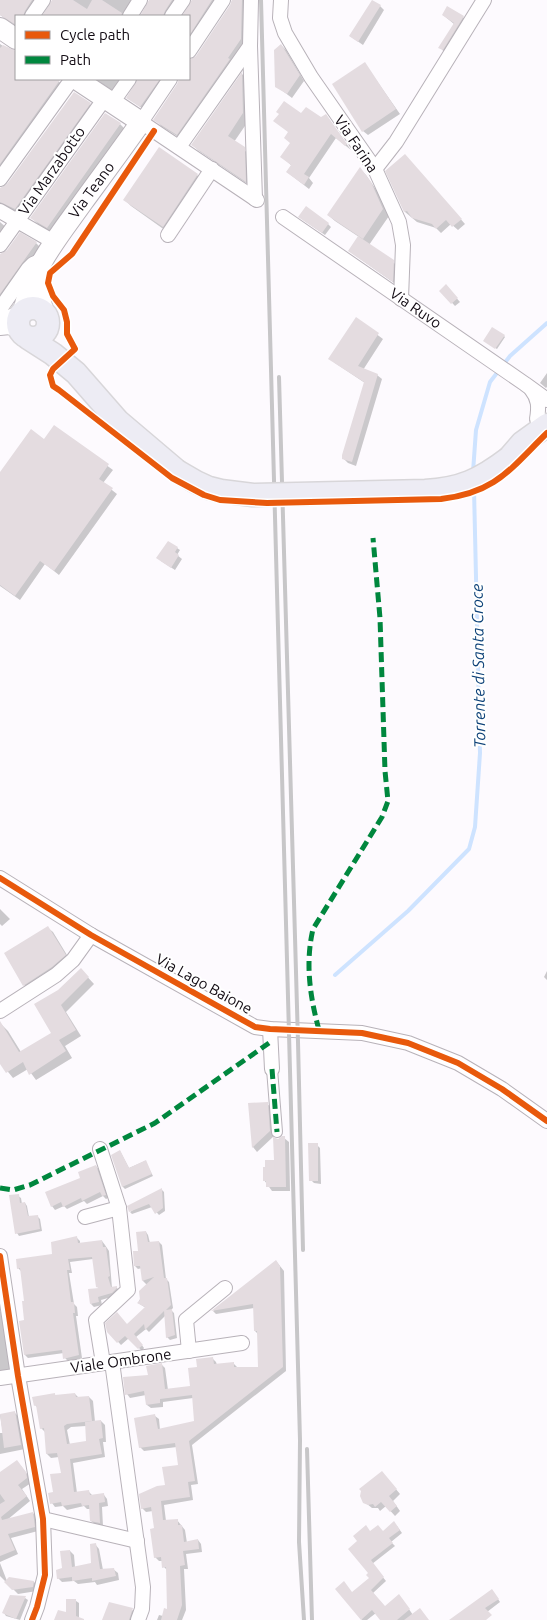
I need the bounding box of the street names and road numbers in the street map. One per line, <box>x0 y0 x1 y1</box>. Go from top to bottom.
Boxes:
street label: Via Farina <box>331 112 382 176</box>
street label: Via Marzabotto <box>15 123 88 218</box>
street label: Via Teano <box>65 158 117 222</box>
street label: Via Ruvo <box>387 284 445 332</box>
street label: Via Lago Baione <box>153 950 255 1017</box>
street label: Viale Ombrone <box>69 1345 172 1376</box>

